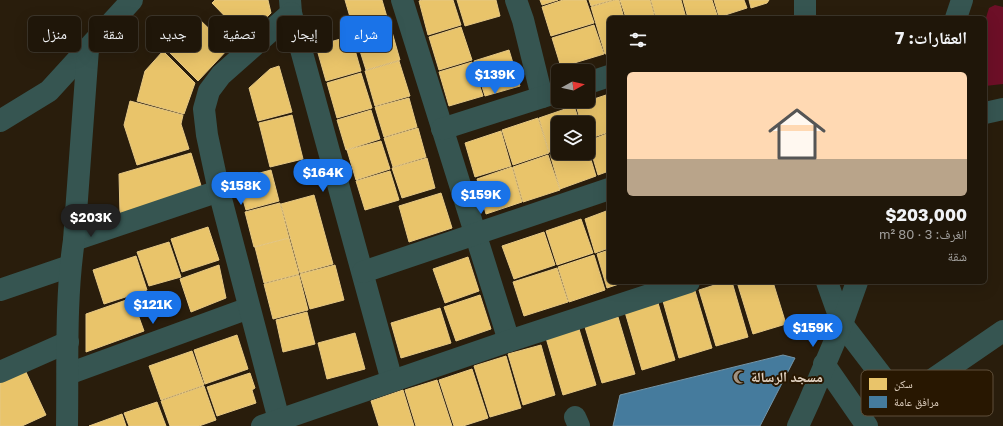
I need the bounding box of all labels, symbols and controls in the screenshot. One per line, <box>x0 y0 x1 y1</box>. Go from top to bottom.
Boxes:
chip: منزل <box>28 16 81 52</box>
chip: شقة <box>89 16 138 52</box>
chip: جديد <box>146 16 201 52</box>
chip: تصفية <box>209 16 269 52</box>
chip: إيجار <box>277 16 332 52</box>
chip: شراء <box>340 16 392 52</box>
text: العقارات: 7 <box>895 27 967 48</box>
icon: filters <box>627 29 649 51</box>
pin: $139K <box>467 61 523 95</box>
north arrow <box>551 64 595 108</box>
map controls <box>551 64 595 160</box>
text: $139K <box>474 66 516 82</box>
icon: home <box>761 98 833 170</box>
button: layers <box>551 116 595 160</box>
pin: $164K <box>295 159 351 193</box>
text: $164K <box>302 164 344 180</box>
pin: $158K <box>213 172 269 206</box>
text: $158K <box>220 177 262 193</box>
pin: $159K <box>453 181 509 215</box>
text: $159K <box>460 186 502 202</box>
pin: $203K <box>63 204 119 238</box>
text: $203,000 <box>885 204 967 225</box>
text: $203K <box>70 209 112 225</box>
text: الغرف: 3 · 80 m² <box>879 226 967 242</box>
text: شقة <box>948 248 967 264</box>
pin: $121K <box>125 291 181 325</box>
text: $121K <box>133 296 173 312</box>
pin: $159K <box>785 314 841 348</box>
text: $159K <box>792 319 834 335</box>
place label: مسجد الرسالة <box>751 368 823 385</box>
mosque icon: مسجد الرسالة <box>732 369 748 385</box>
legend <box>861 370 993 416</box>
text: سكن <box>894 377 913 391</box>
text: مرافق عامة <box>894 395 939 409</box>

